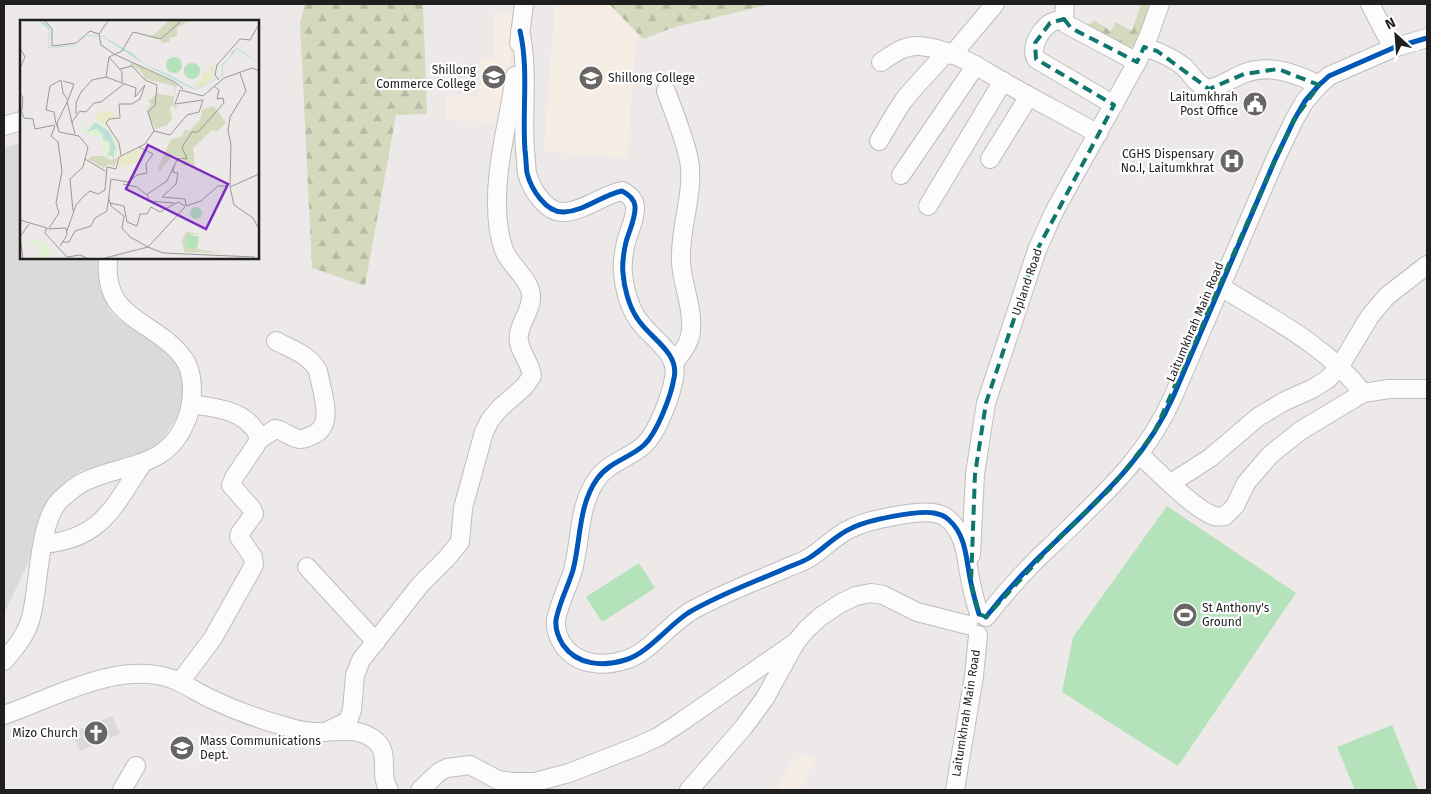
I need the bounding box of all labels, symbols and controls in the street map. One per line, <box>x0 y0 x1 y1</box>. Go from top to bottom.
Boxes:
north arrow <box>1371 10 1421 60</box>
text: N <box>1383 14 1398 33</box>
inset map <box>20 20 259 259</box>
place label: Shillong Commerce College <box>376 63 477 91</box>
school or university icon: Shillong Commerce College <box>481 64 507 90</box>
school or university icon: Shillong College <box>578 65 604 91</box>
place label: Shillong College <box>608 71 695 85</box>
place label: Laitumkhrah Post Office <box>1170 90 1238 118</box>
public building icon: Laitumkhrah Post Office <box>1242 91 1268 117</box>
place label: CGHS Dispensary No.I, Laitumkhrat <box>1121 147 1215 175</box>
hospital icon: CGHS Dispensary No.I, Laitumkhrat <box>1219 148 1245 174</box>
street label: Upland Road <box>1009 247 1045 317</box>
street label: Laitumkhrah Main Road <box>1163 260 1227 384</box>
place label: St Anthony's Ground <box>1202 601 1270 629</box>
sports icon: St Anthony's Ground <box>1172 602 1198 628</box>
street label: Laitumkhrah Main Road <box>949 648 983 778</box>
church icon: Mizo Church <box>83 720 109 746</box>
place label: Mizo Church <box>12 726 78 740</box>
place label: Mass Communications Dept. <box>200 734 321 762</box>
school or university icon: Mass Communications Dept. <box>169 735 195 761</box>

